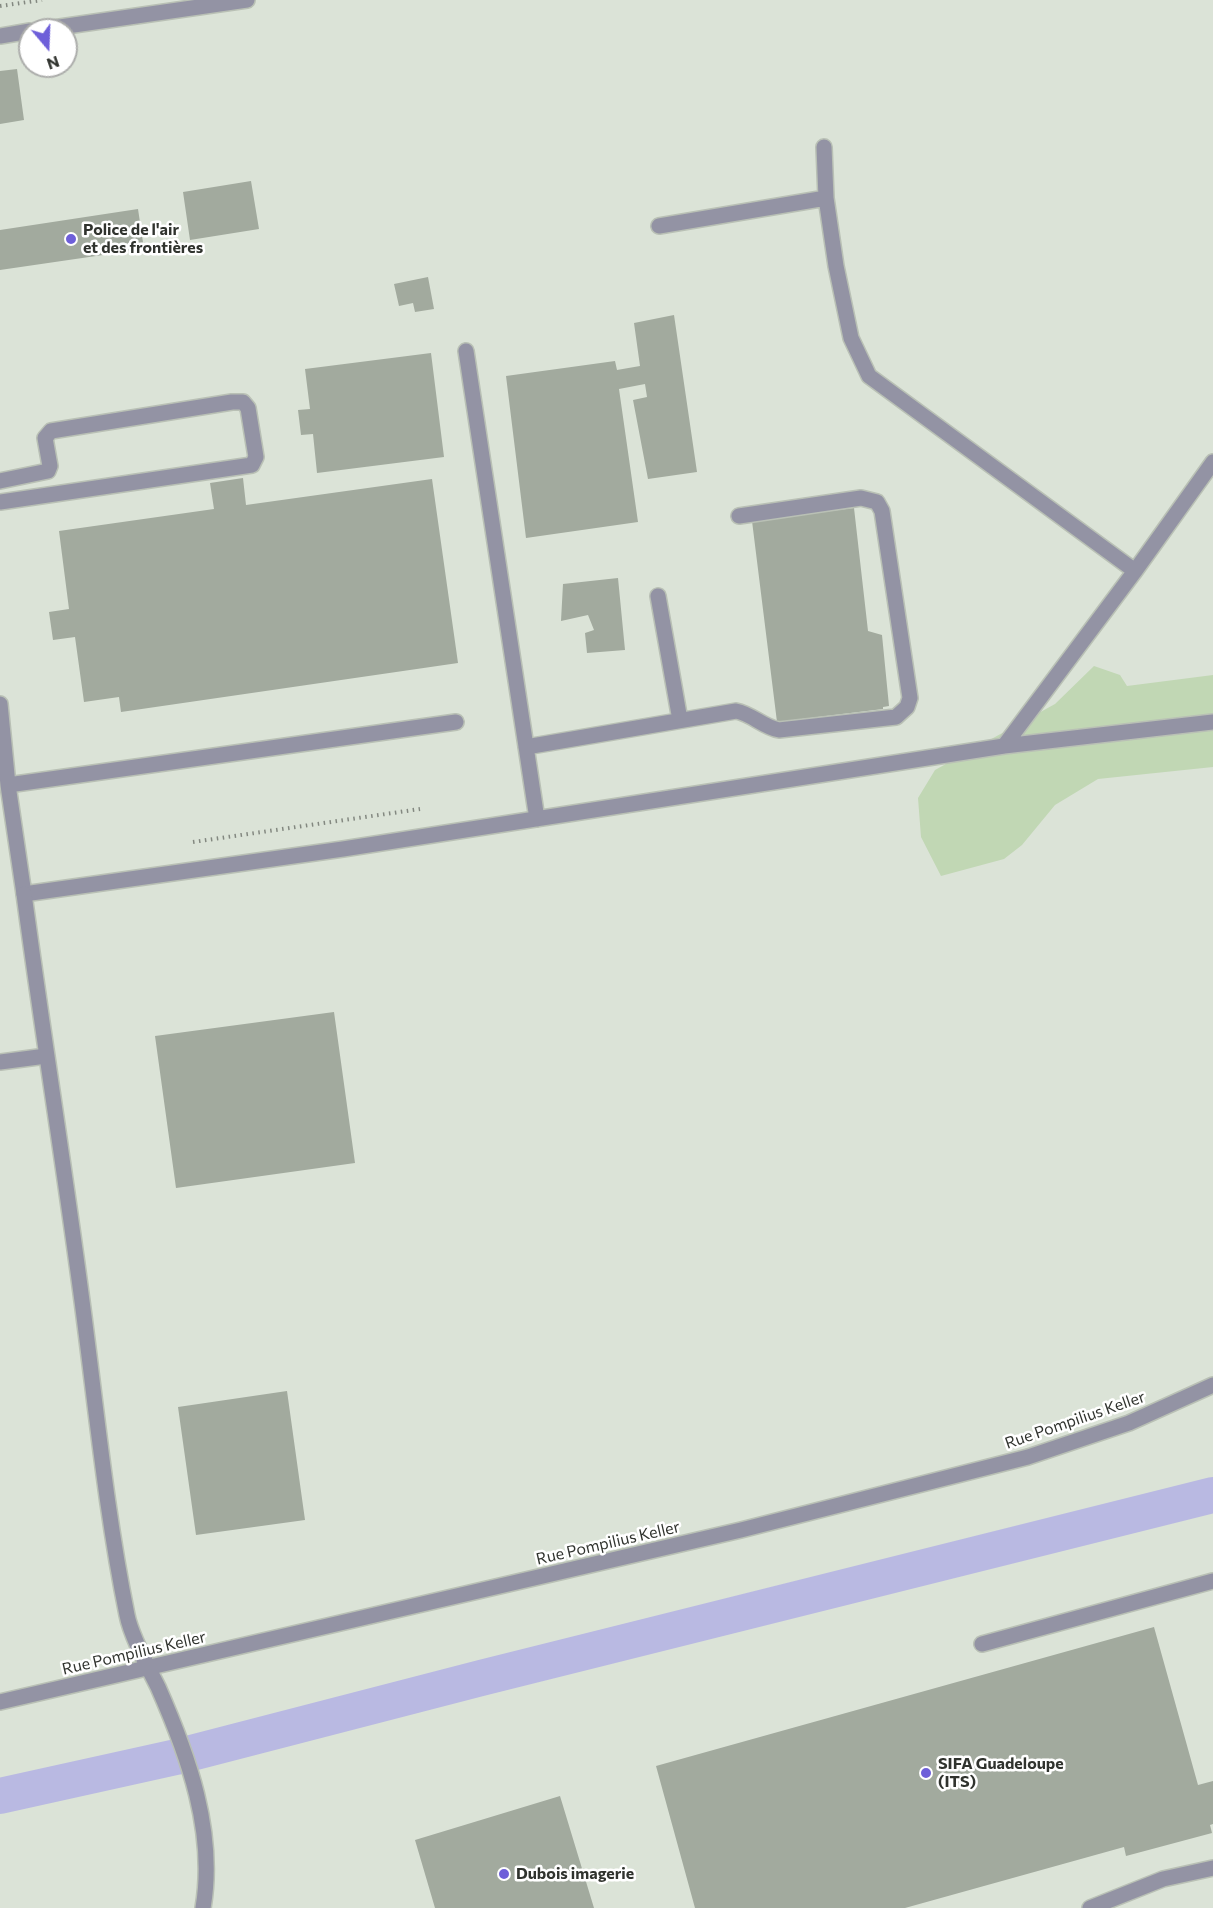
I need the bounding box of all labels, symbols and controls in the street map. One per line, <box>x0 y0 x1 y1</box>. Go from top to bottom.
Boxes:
north arrow <box>18 18 78 78</box>
text: N <box>45 53 62 75</box>
place label: Police de l'air et des frontières <box>83 220 203 258</box>
marker: Police de l'air et des frontières <box>64 232 78 246</box>
street label: Rue Pompilius Keller <box>1002 1387 1148 1453</box>
street label: Rue Pompilius Keller <box>534 1517 682 1569</box>
street label: Rue Pompilius Keller <box>60 1627 208 1679</box>
place label: SIFA Guadeloupe (ITS) <box>938 1754 1064 1792</box>
marker: SIFA Guadeloupe (ITS) <box>919 1766 933 1780</box>
place label: Dubois imagerie <box>516 1864 634 1884</box>
marker: Dubois imagerie <box>497 1867 511 1881</box>

